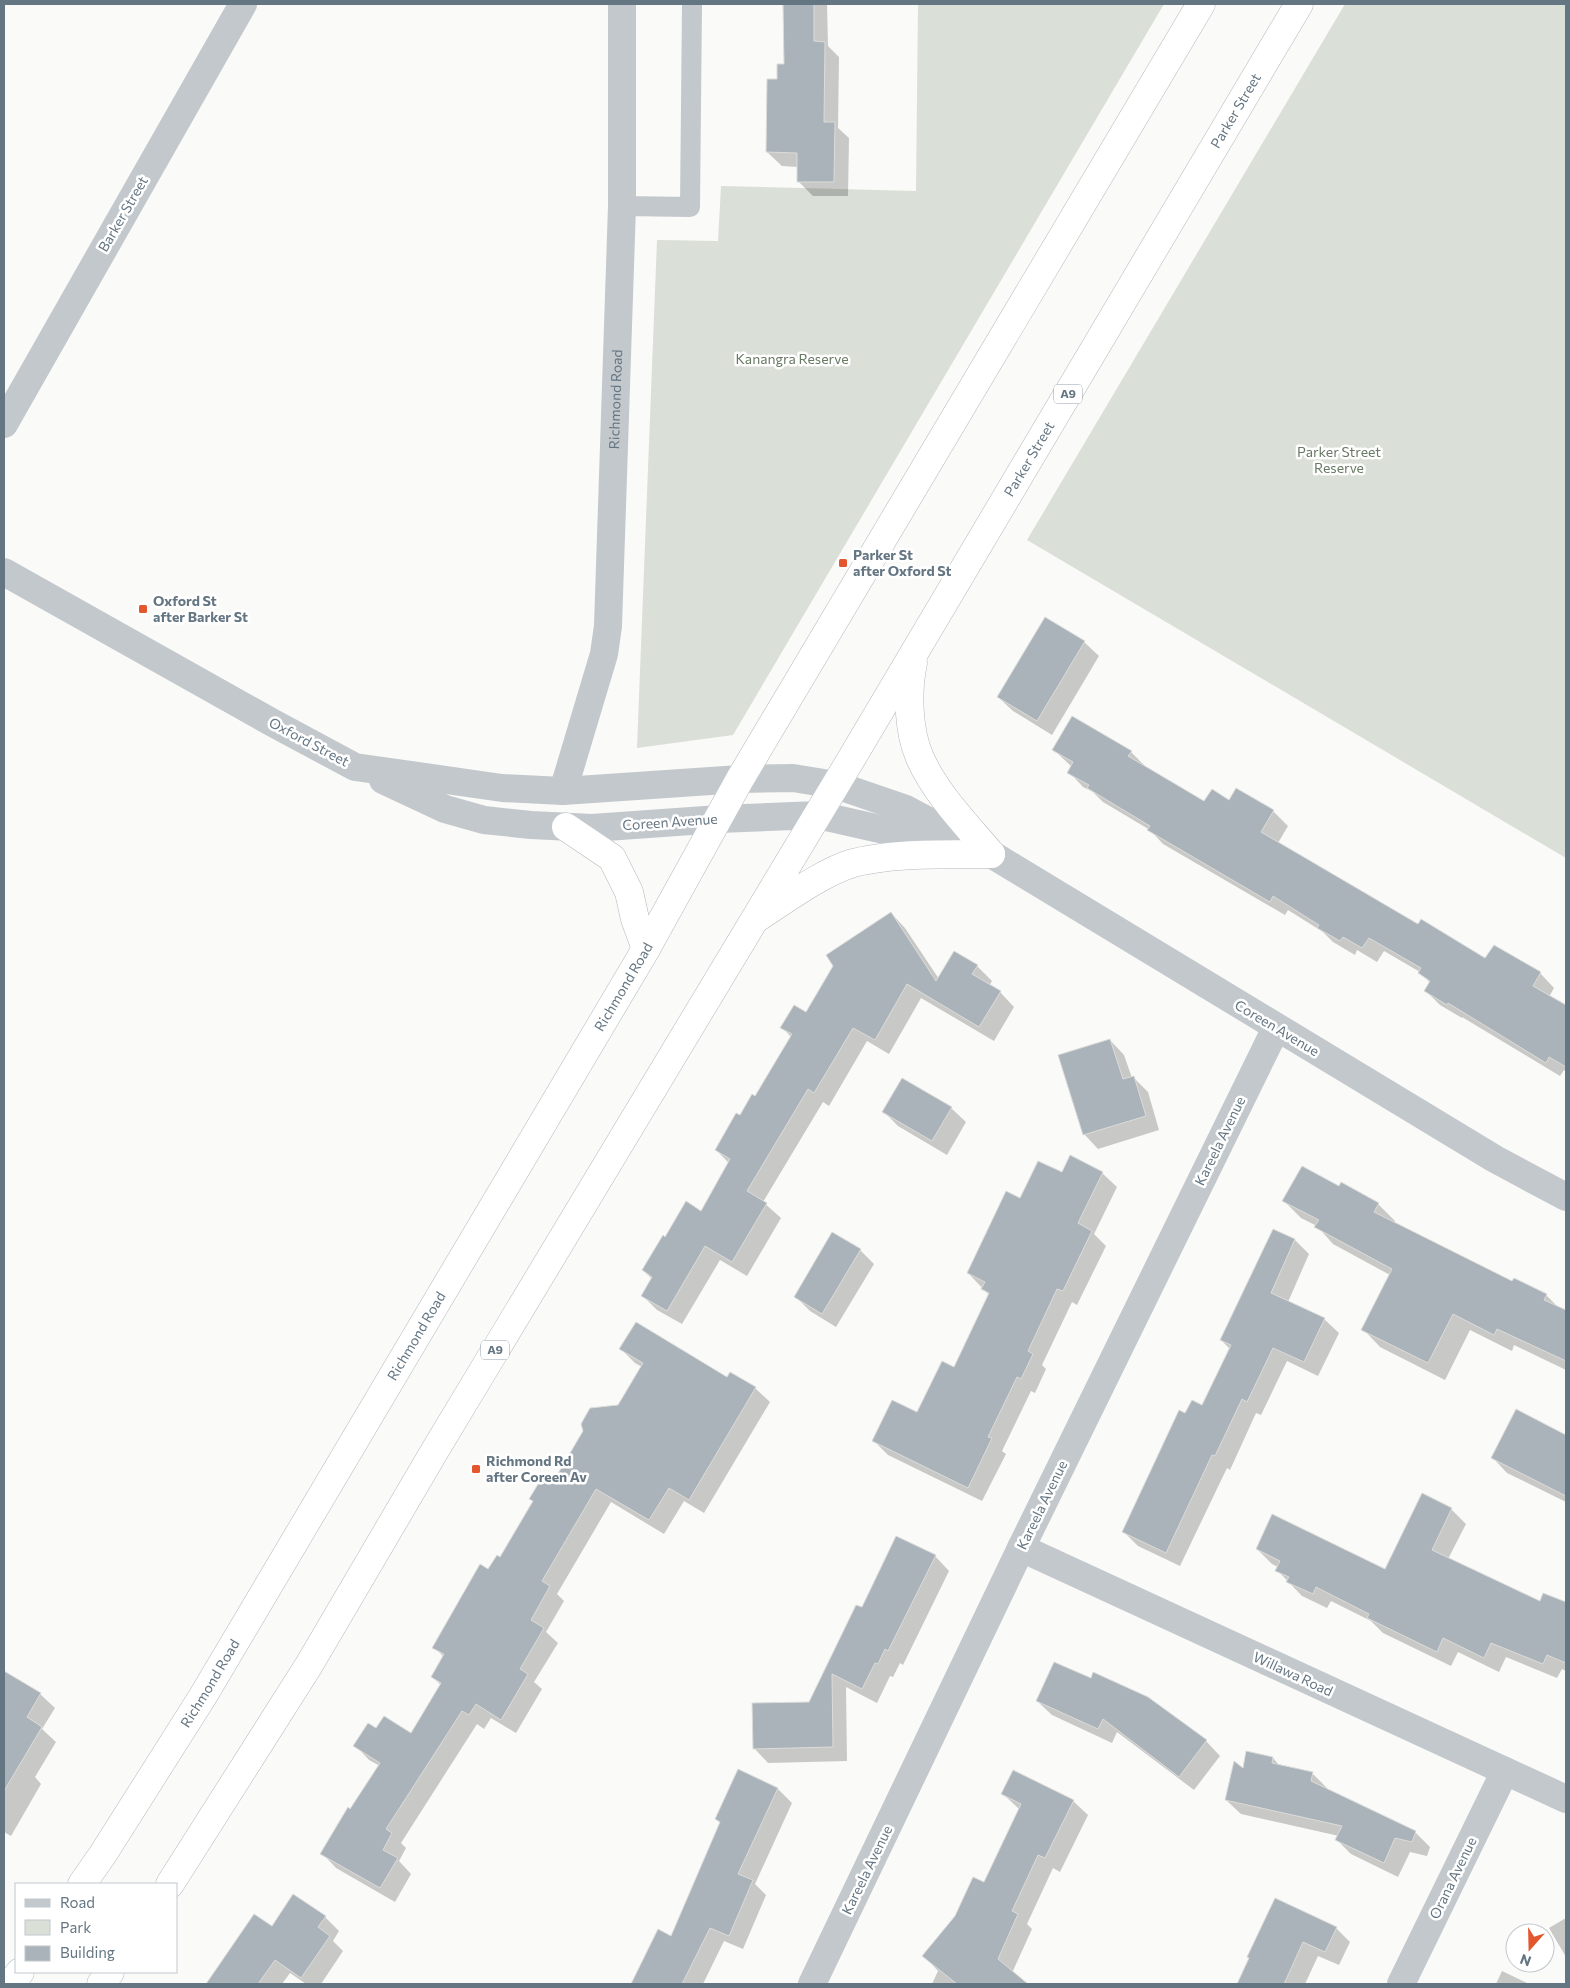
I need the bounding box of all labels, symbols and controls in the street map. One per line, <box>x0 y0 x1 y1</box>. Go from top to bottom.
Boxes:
street label: Parker Street <box>1206 70 1264 151</box>
street label: Barker Street <box>94 173 151 255</box>
street label: Richmond Road <box>605 349 625 450</box>
park label: Kanangra Reserve <box>735 350 849 367</box>
road number: A9 <box>1054 384 1082 404</box>
street label: Parker Street <box>1000 418 1058 499</box>
park label: Parker Street Reserve <box>1297 443 1381 476</box>
place label: Parker St after Oxford St <box>853 546 952 579</box>
marker: Parker St after Oxford St <box>837 557 849 569</box>
place label: Oxford St after Barker St <box>153 592 248 625</box>
marker: Oxford St after Barker St <box>137 603 149 615</box>
street label: Oxford Street <box>266 713 352 770</box>
street label: Coreen Avenue <box>622 810 718 833</box>
street label: Richmond Road <box>590 939 656 1034</box>
street label: Coreen Avenue <box>1232 996 1323 1059</box>
street label: Kareela Avenue <box>1191 1093 1248 1188</box>
street label: Richmond Road <box>383 1288 449 1383</box>
road number: A9 <box>481 1340 509 1360</box>
place label: Richmond Rd after Coreen Av <box>486 1452 587 1485</box>
street label: Kareela Avenue <box>1013 1457 1070 1552</box>
marker: Richmond Rd after Coreen Av <box>470 1463 482 1475</box>
street label: Richmond Road <box>176 1636 243 1730</box>
street label: Willawa Road <box>1251 1648 1336 1699</box>
street label: Kareela Avenue <box>838 1822 895 1917</box>
street label: Orana Avenue <box>1425 1834 1480 1921</box>
legend <box>15 1883 178 1973</box>
text: Road <box>60 1893 95 1911</box>
text: Park <box>60 1918 91 1936</box>
north arrow <box>1505 1923 1555 1973</box>
text: Building <box>60 1943 115 1961</box>
text: N <box>1518 1951 1533 1970</box>

